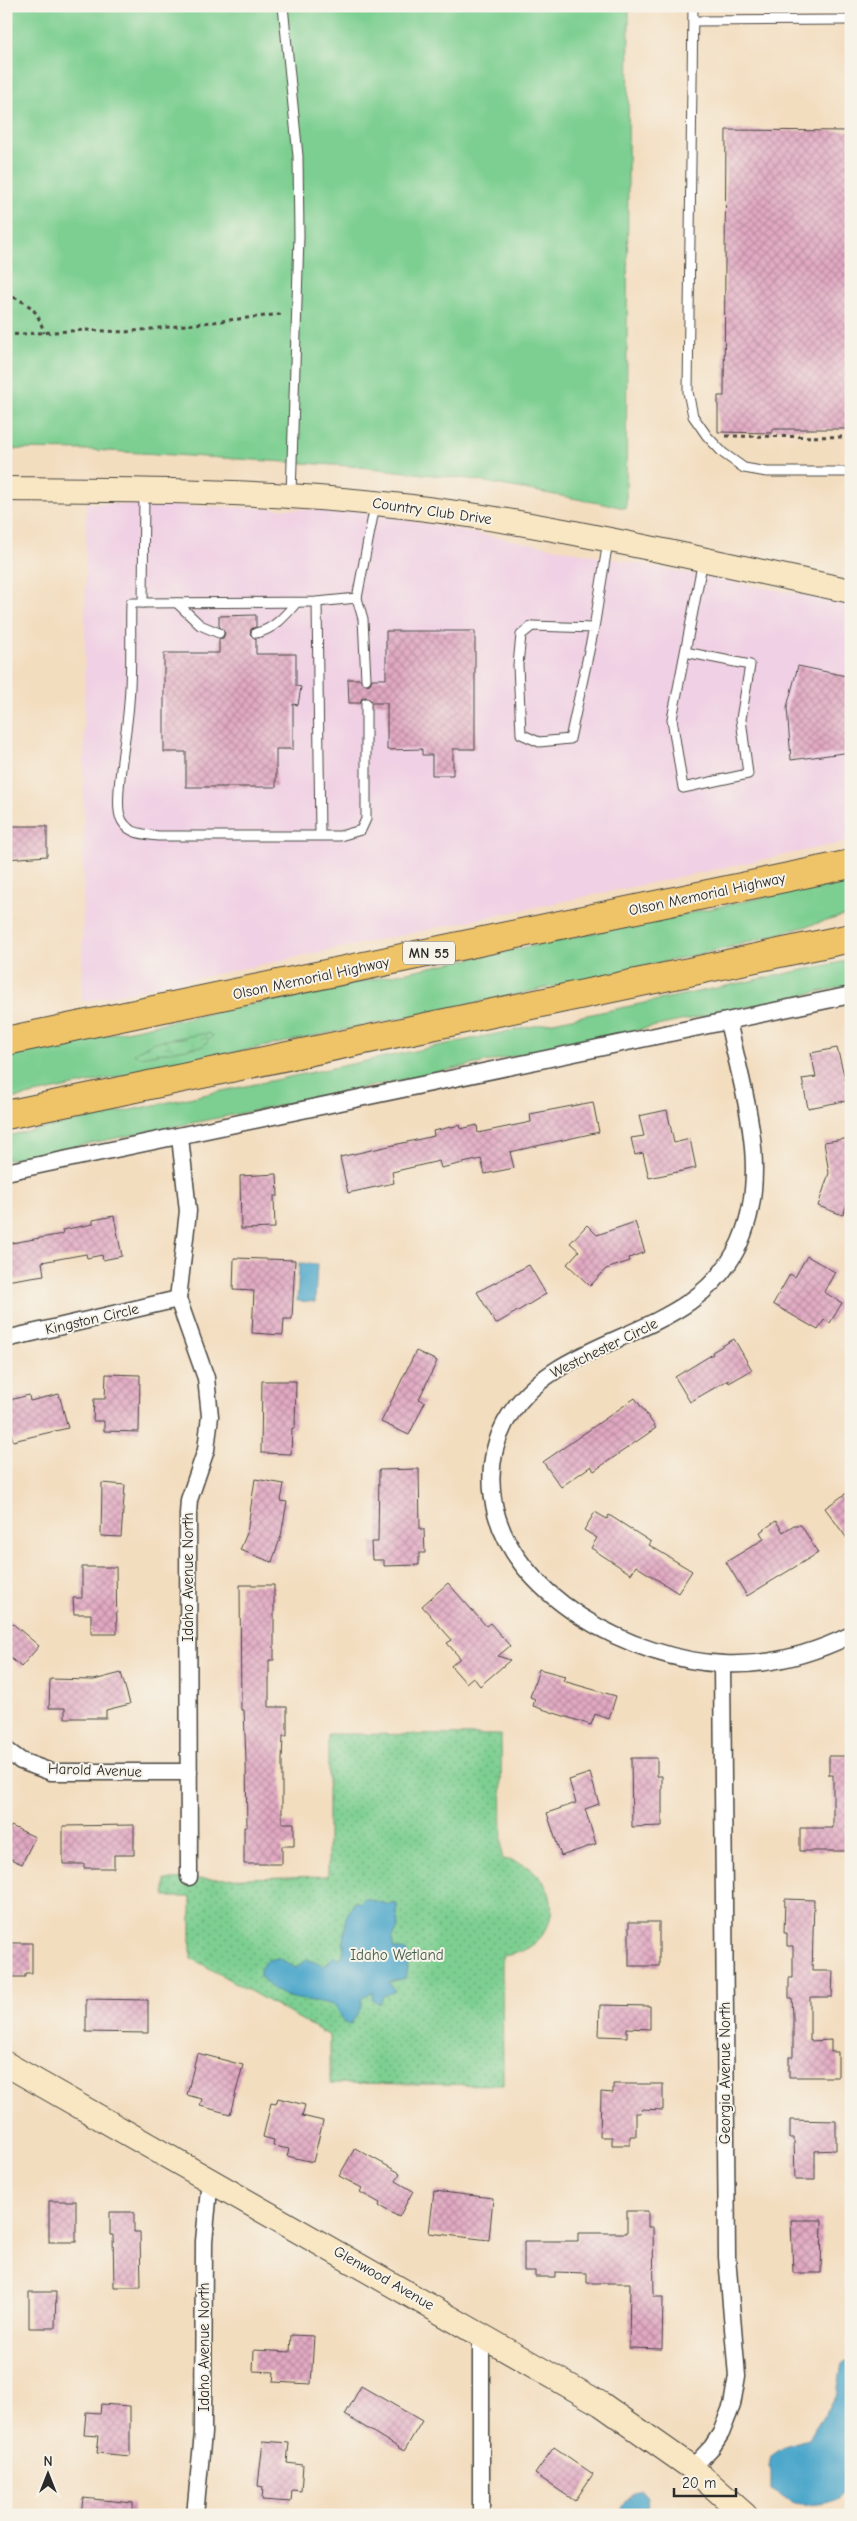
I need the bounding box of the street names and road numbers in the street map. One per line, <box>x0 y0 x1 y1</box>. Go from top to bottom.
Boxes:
street label: Country Club Drive <box>371 494 493 528</box>
street label: Olson Memorial Highway <box>627 869 787 919</box>
road number: MN 55 <box>403 941 455 964</box>
street label: Olson Memorial Highway <box>231 953 391 1003</box>
street label: Kingston Circle <box>43 1299 141 1339</box>
street label: Westchester Circle <box>547 1314 661 1382</box>
street label: Idaho Avenue North <box>179 1512 197 1642</box>
street label: Harold Avenue <box>48 1759 143 1781</box>
street label: Georgia Avenue North <box>716 2002 734 2144</box>
street label: Glenwood Avenue <box>331 2242 438 2314</box>
street label: Idaho Avenue North <box>195 2282 213 2412</box>

